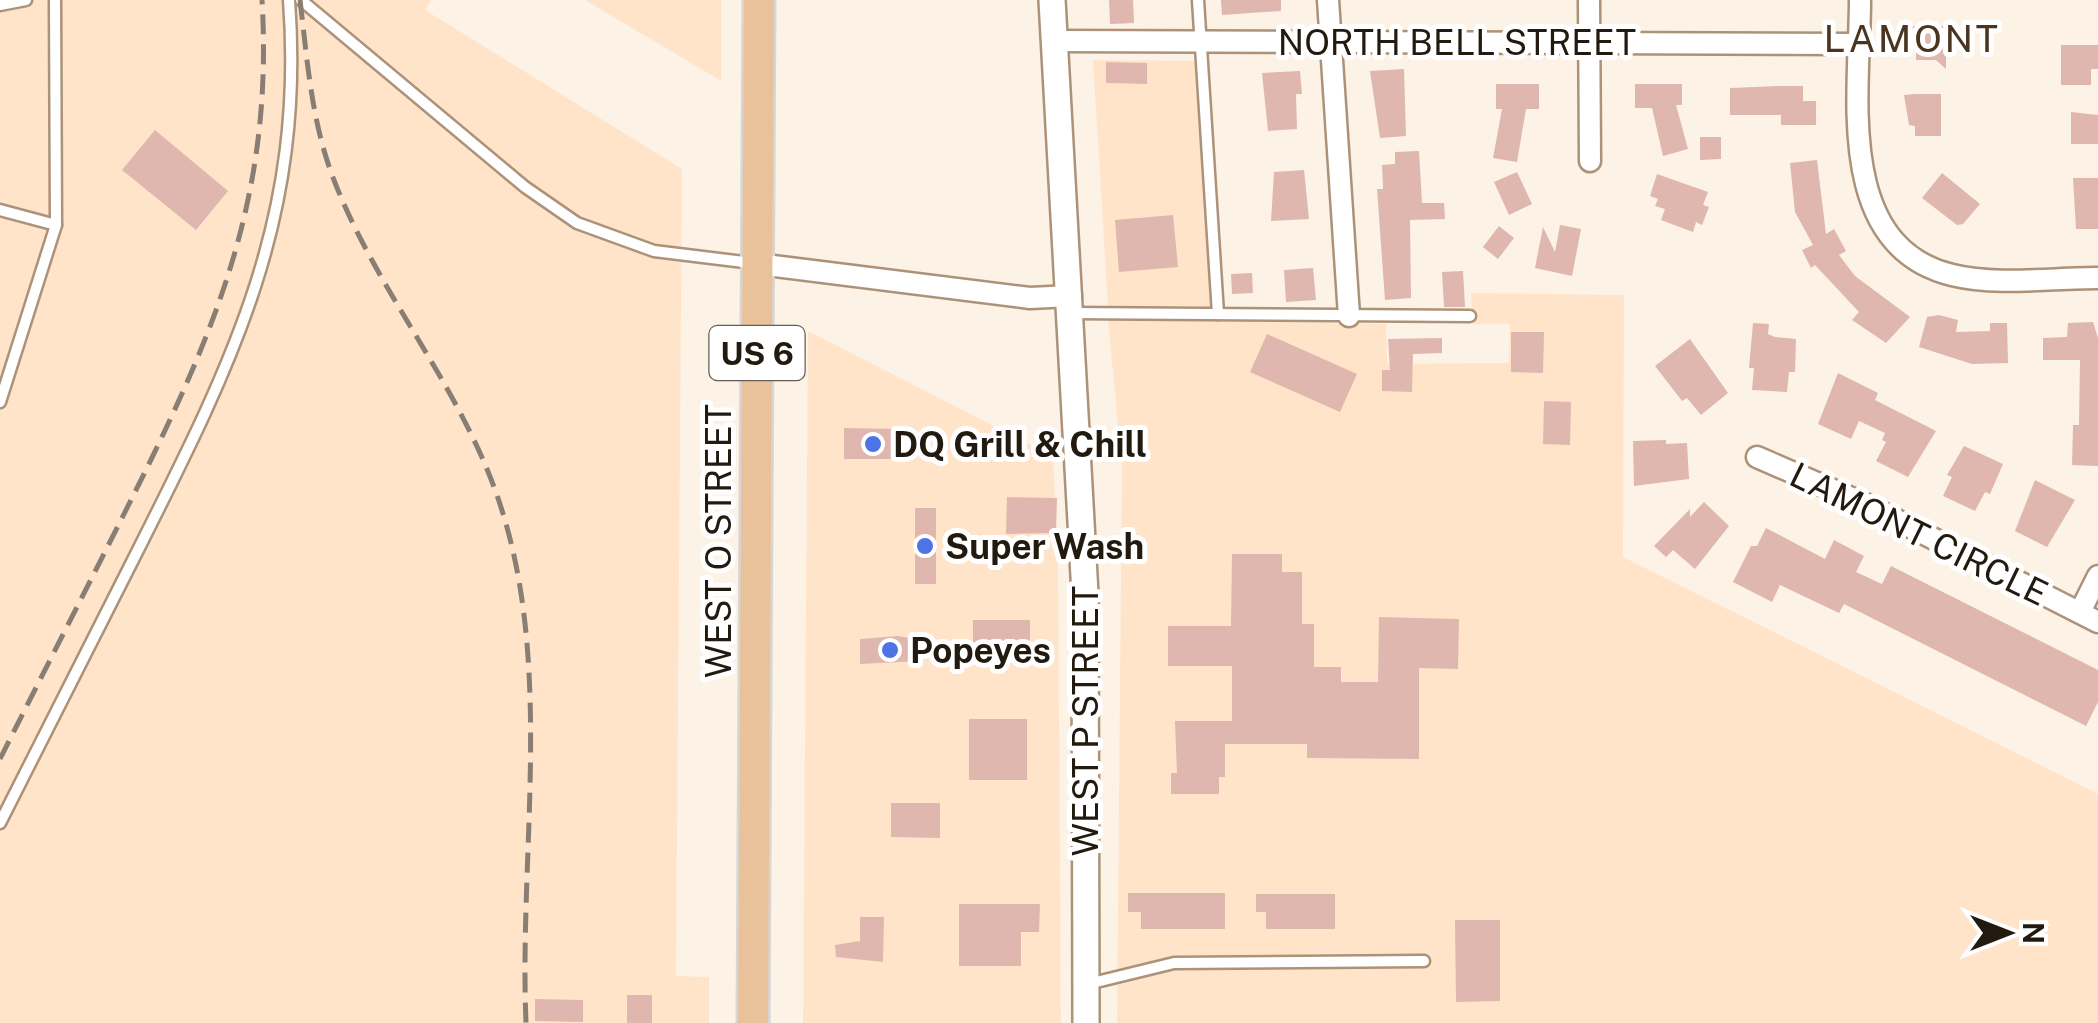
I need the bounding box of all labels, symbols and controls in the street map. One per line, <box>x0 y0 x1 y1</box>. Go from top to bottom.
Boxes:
district label: LAMONT <box>1823 16 2001 61</box>
street label: NORTH BELL STREET <box>1278 22 1636 63</box>
road number: US 6 <box>710 326 804 380</box>
street label: WEST O STREET <box>698 404 739 678</box>
place label: DQ Grill & Chill <box>893 424 1147 465</box>
marker: DQ Grill & Chill <box>862 433 884 455</box>
street label: LAMONT CIRCLE <box>1784 454 2054 614</box>
place label: Super Wash <box>945 526 1144 567</box>
marker: Super Wash <box>914 535 936 557</box>
street label: WEST P STREET <box>1065 586 1106 856</box>
place label: Popeyes <box>910 630 1051 671</box>
marker: Popeyes <box>879 639 901 661</box>
north arrow <box>1958 883 2058 983</box>
text: N <box>2017 922 2050 944</box>

